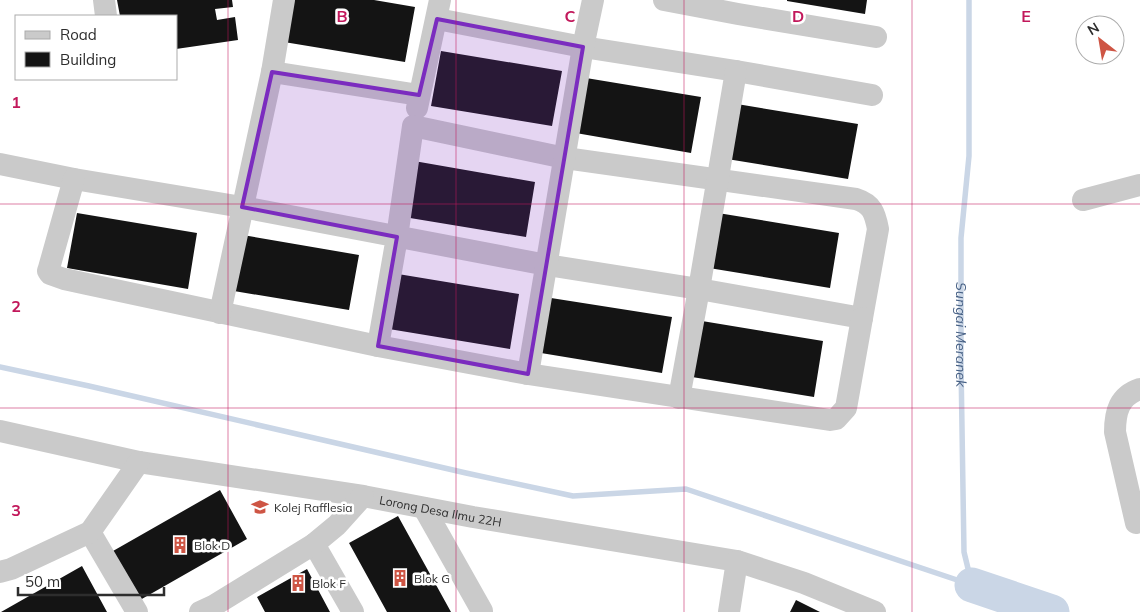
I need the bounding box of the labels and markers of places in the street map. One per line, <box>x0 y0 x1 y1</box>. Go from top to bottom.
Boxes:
school or university icon: Kolej Rafflesia <box>250 497 270 517</box>
place label: Kolej Rafflesia <box>274 500 353 515</box>
building icon: Blok D <box>170 535 190 555</box>
place label: Blok D <box>194 538 230 553</box>
building icon: Blok G <box>390 568 410 588</box>
place label: Blok G <box>414 571 450 586</box>
building icon: Blok F <box>288 573 308 593</box>
place label: Blok F <box>312 576 346 591</box>

